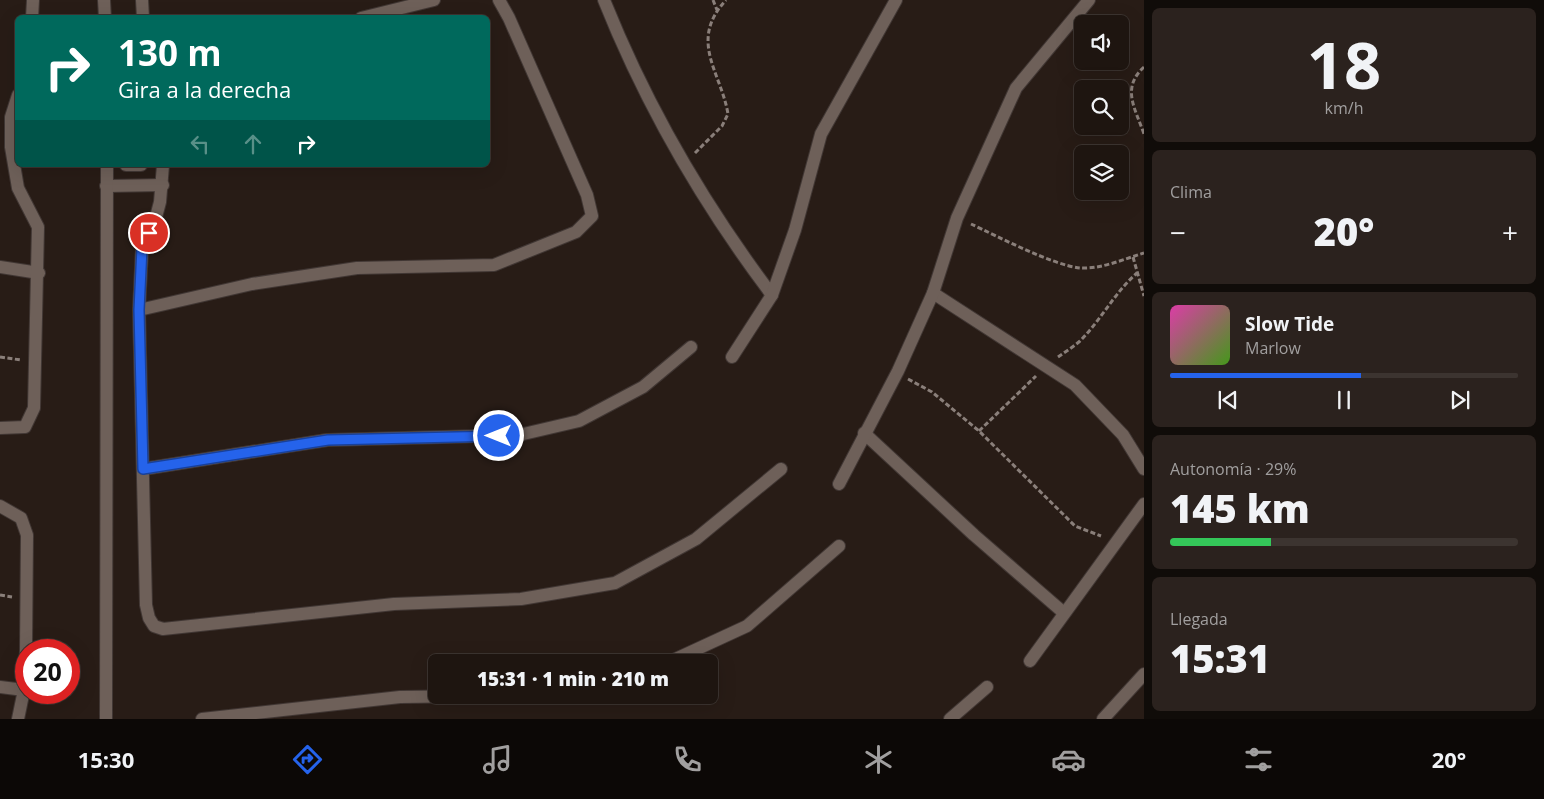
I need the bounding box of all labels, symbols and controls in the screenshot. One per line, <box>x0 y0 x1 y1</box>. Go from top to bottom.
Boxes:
map controls <box>1074 15 1129 200</box>
button: sound <box>1074 15 1129 70</box>
text: 18 <box>1307 20 1381 108</box>
text: 130 m <box>118 29 222 76</box>
icon: right <box>35 35 100 100</box>
text: Gira a la derecha <box>118 74 291 104</box>
button: search <box>1074 80 1129 135</box>
text: km/h <box>1325 97 1363 119</box>
icon: left <box>186 130 214 158</box>
icon: ahead <box>239 130 267 158</box>
icon: right <box>292 130 320 158</box>
button: layers <box>1074 145 1129 200</box>
text: Clima <box>1170 181 1212 203</box>
text: 20° <box>1314 205 1374 257</box>
pin <box>128 212 170 254</box>
text: − <box>1170 213 1186 251</box>
text: + <box>1502 213 1518 251</box>
icon: arrive <box>135 219 163 247</box>
text: Slow Tide <box>1245 311 1334 337</box>
text: Marlow <box>1245 337 1301 359</box>
icon: previous <box>1214 386 1242 414</box>
icon: pause <box>1330 386 1358 414</box>
icon: next <box>1446 386 1474 414</box>
position arrow <box>472 409 524 461</box>
text: Autonomía · 29% <box>1170 458 1296 480</box>
text: 145 km <box>1170 482 1310 534</box>
text: Llegada <box>1170 608 1228 630</box>
text: 15:31 <box>1170 632 1270 684</box>
speed limit sign: 20 <box>15 639 80 704</box>
text: 15:31 · 1 min · 210 m <box>477 666 669 692</box>
icon: directions <box>290 742 325 777</box>
icon: music <box>480 742 515 777</box>
icon: phone <box>670 742 705 777</box>
icon: climate <box>861 742 896 777</box>
icon: car <box>1051 742 1086 777</box>
icon: filters <box>1241 742 1276 777</box>
text: 15:30 <box>78 744 134 774</box>
text: 20° <box>1432 744 1466 774</box>

